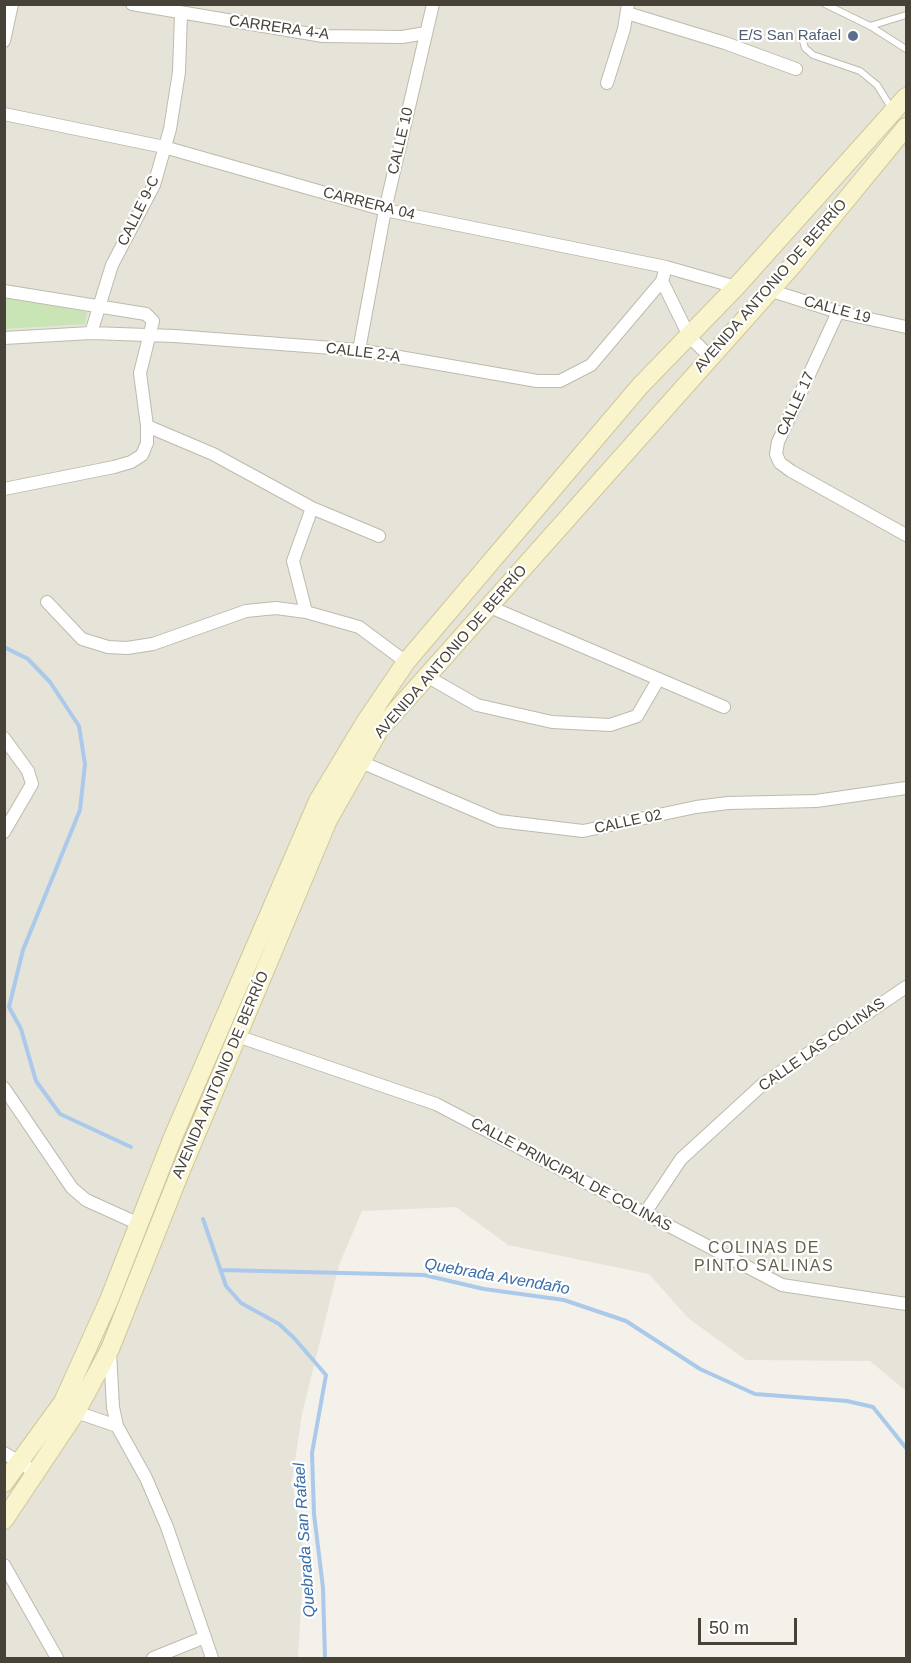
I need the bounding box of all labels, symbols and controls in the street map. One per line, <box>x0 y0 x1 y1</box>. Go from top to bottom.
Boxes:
street label: CARRERA 4-A <box>228 12 330 44</box>
place label: E/S San Rafael <box>738 27 841 45</box>
marker: E/S San Rafael <box>846 29 860 43</box>
street label: CALLE 10 <box>385 106 417 176</box>
street label: CALLE 9-C <box>114 173 164 249</box>
street label: CARRERA 04 <box>321 184 417 224</box>
street label: AVENIDA ANTONIO DE BERRÍO <box>691 196 851 376</box>
street label: CALLE 19 <box>802 292 872 328</box>
street label: CALLE 2-A <box>325 339 401 367</box>
street label: CALLE 17 <box>773 369 819 439</box>
street label: AVENIDA ANTONIO DE BERRÍO <box>371 562 531 742</box>
street label: CALLE 02 <box>593 806 663 838</box>
street label: AVENIDA ANTONIO DE BERRÍO <box>169 969 273 1181</box>
street label: CALLE LAS COLINAS <box>755 995 889 1095</box>
street label: CALLE PRINCIPAL DE COLINAS <box>468 1114 674 1236</box>
district label: COLINAS DE PINTO SALINAS <box>694 1239 834 1277</box>
water label: Quebrada Avendaño <box>423 1255 571 1299</box>
water label: Quebrada San Rafael <box>290 1462 320 1618</box>
scale bar <box>701 1606 800 1644</box>
text: 50 m <box>709 1618 749 1638</box>

